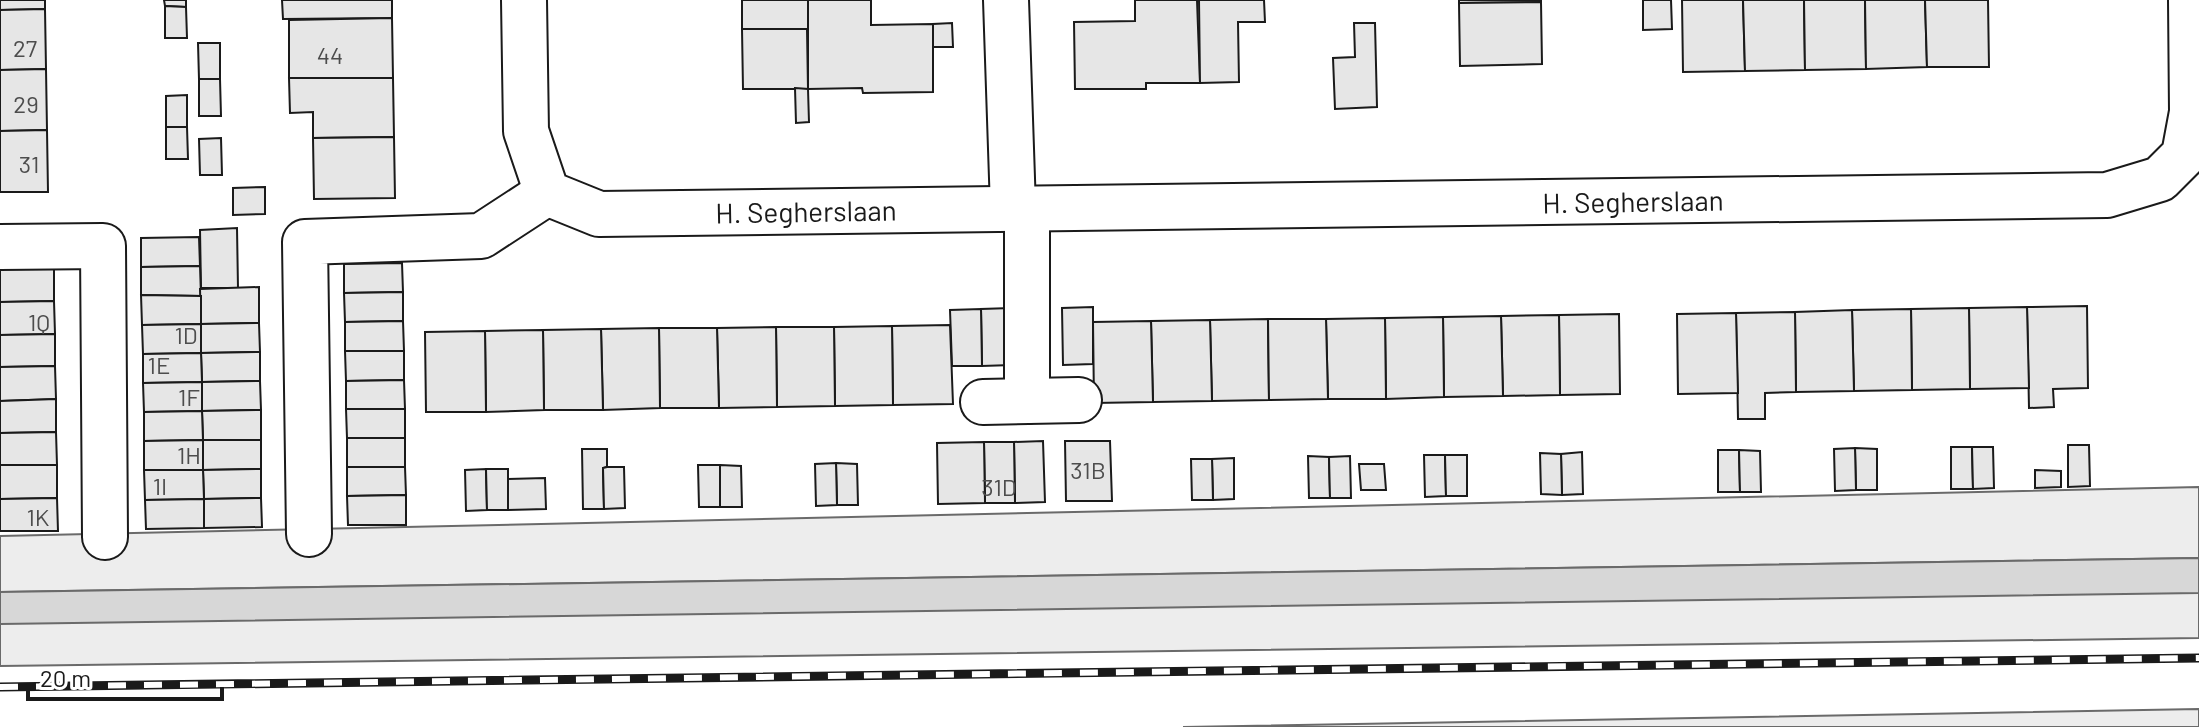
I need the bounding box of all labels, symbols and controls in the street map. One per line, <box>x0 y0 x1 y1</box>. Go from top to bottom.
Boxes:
house number: 27 <box>13 33 37 62</box>
house number: 44 <box>317 40 343 69</box>
house number: 29 <box>13 89 39 118</box>
house number: 31 <box>19 149 39 178</box>
street label: H. Segherslaan <box>1542 182 1724 220</box>
street label: H. Segherslaan <box>715 192 897 230</box>
house number: 1Q <box>28 307 50 336</box>
house number: 1D <box>174 320 198 349</box>
house number: 1E <box>148 350 170 379</box>
house number: 1F <box>178 382 200 411</box>
house number: 1H <box>177 440 201 469</box>
house number: 31B <box>1070 455 1106 484</box>
house number: 1I <box>153 471 167 500</box>
house number: 31D <box>981 472 1017 501</box>
house number: 1K <box>26 502 50 531</box>
scale bar <box>28 651 222 701</box>
text: 20 m <box>40 663 91 692</box>

